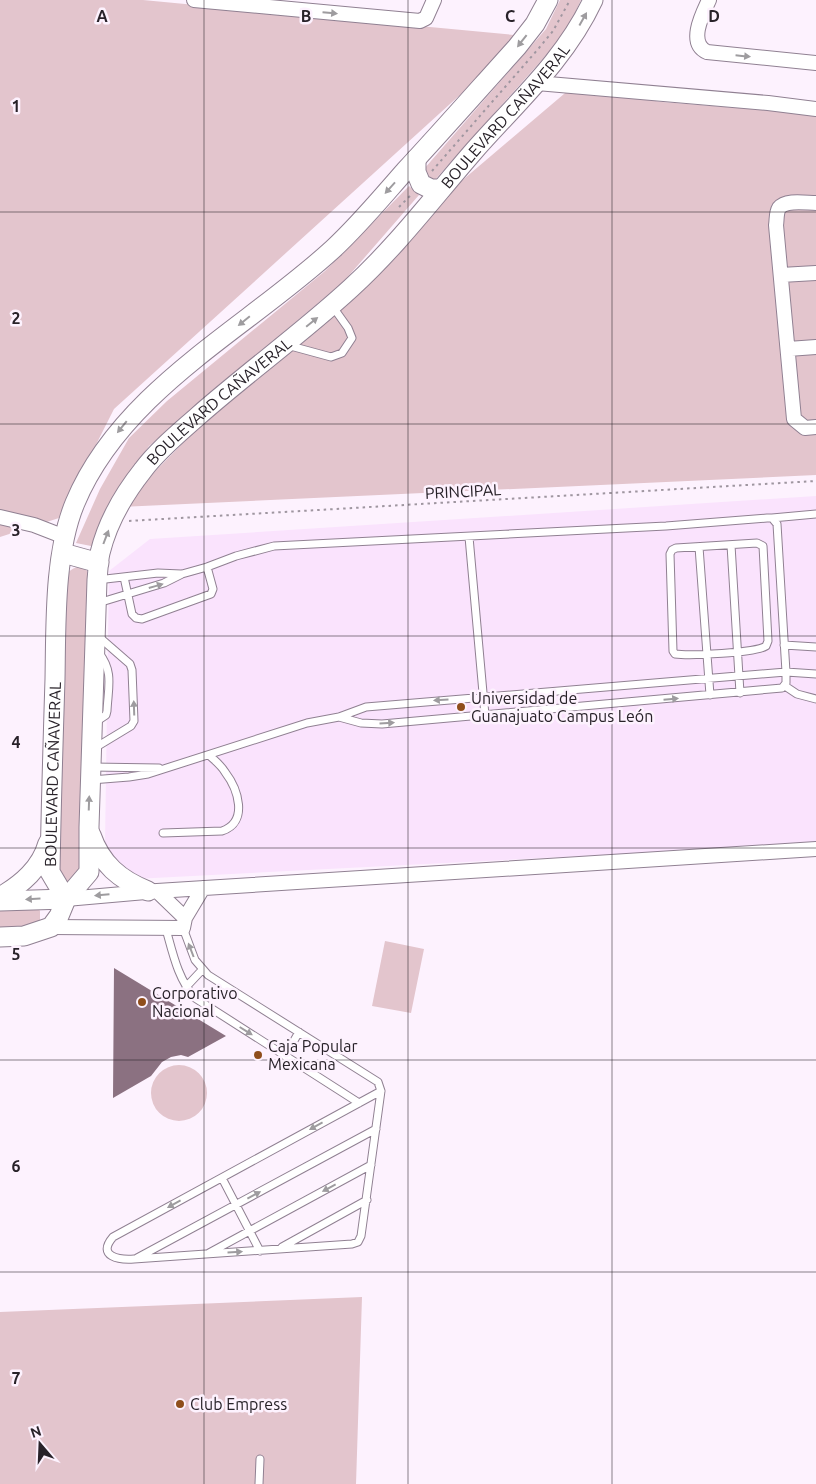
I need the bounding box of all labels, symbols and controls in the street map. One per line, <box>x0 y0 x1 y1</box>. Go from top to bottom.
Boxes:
text: A <box>96 7 108 25</box>
text: B <box>301 7 311 25</box>
text: C <box>505 7 515 25</box>
text: D <box>708 7 720 25</box>
one-way arrow <box>322 9 338 17</box>
one-way arrow <box>579 12 587 26</box>
one-way arrow <box>516 34 527 47</box>
street label: BOULEVARD CAÑAVERAL <box>437 41 573 192</box>
one-way arrow <box>735 52 751 60</box>
text: 1 <box>11 97 21 115</box>
one-way arrow <box>384 182 396 194</box>
text: 2 <box>11 309 21 327</box>
one-way arrow <box>238 315 251 326</box>
one-way arrow <box>305 316 318 327</box>
street label: BOULEVARD CAÑAVERAL <box>143 334 295 468</box>
one-way arrow <box>117 421 128 434</box>
street label: PRINCIPAL <box>424 480 502 502</box>
text: 3 <box>11 521 21 539</box>
one-way arrow <box>103 530 110 545</box>
one-way arrow <box>149 581 164 589</box>
street label: BOULEVARD CAÑAVERAL <box>41 682 64 867</box>
place label: Universidad de Guanajuato Campus León <box>471 689 653 725</box>
one-way arrow <box>663 695 679 703</box>
one-way arrow <box>432 697 448 705</box>
one-way arrow <box>129 700 137 716</box>
marker: Universidad de Guanajuato Campus León <box>455 701 467 713</box>
one-way arrow <box>379 719 395 727</box>
text: 4 <box>11 733 21 751</box>
one-way arrow <box>86 795 94 811</box>
one-way arrow <box>94 892 110 900</box>
one-way arrow <box>25 896 41 904</box>
one-way arrow <box>187 942 195 957</box>
text: 5 <box>11 945 21 963</box>
place label: Corporativo Nacional <box>152 984 238 1020</box>
marker: Corporativo Nacional <box>136 996 148 1008</box>
one-way arrow <box>240 1026 253 1036</box>
place label: Caja Popular Mexicana <box>268 1037 358 1073</box>
marker: Caja Popular Mexicana <box>252 1049 264 1061</box>
one-way arrow <box>309 1122 324 1130</box>
text: 6 <box>11 1157 21 1175</box>
one-way arrow <box>321 1184 336 1192</box>
one-way arrow <box>248 1190 261 1199</box>
one-way arrow <box>166 1200 181 1208</box>
one-way arrow <box>227 1248 243 1256</box>
text: 7 <box>11 1369 21 1387</box>
place label: Club Empress <box>190 1395 287 1413</box>
marker: Club Empress <box>174 1398 186 1410</box>
north arrow <box>15 1419 65 1469</box>
text: N <box>28 1422 43 1441</box>

